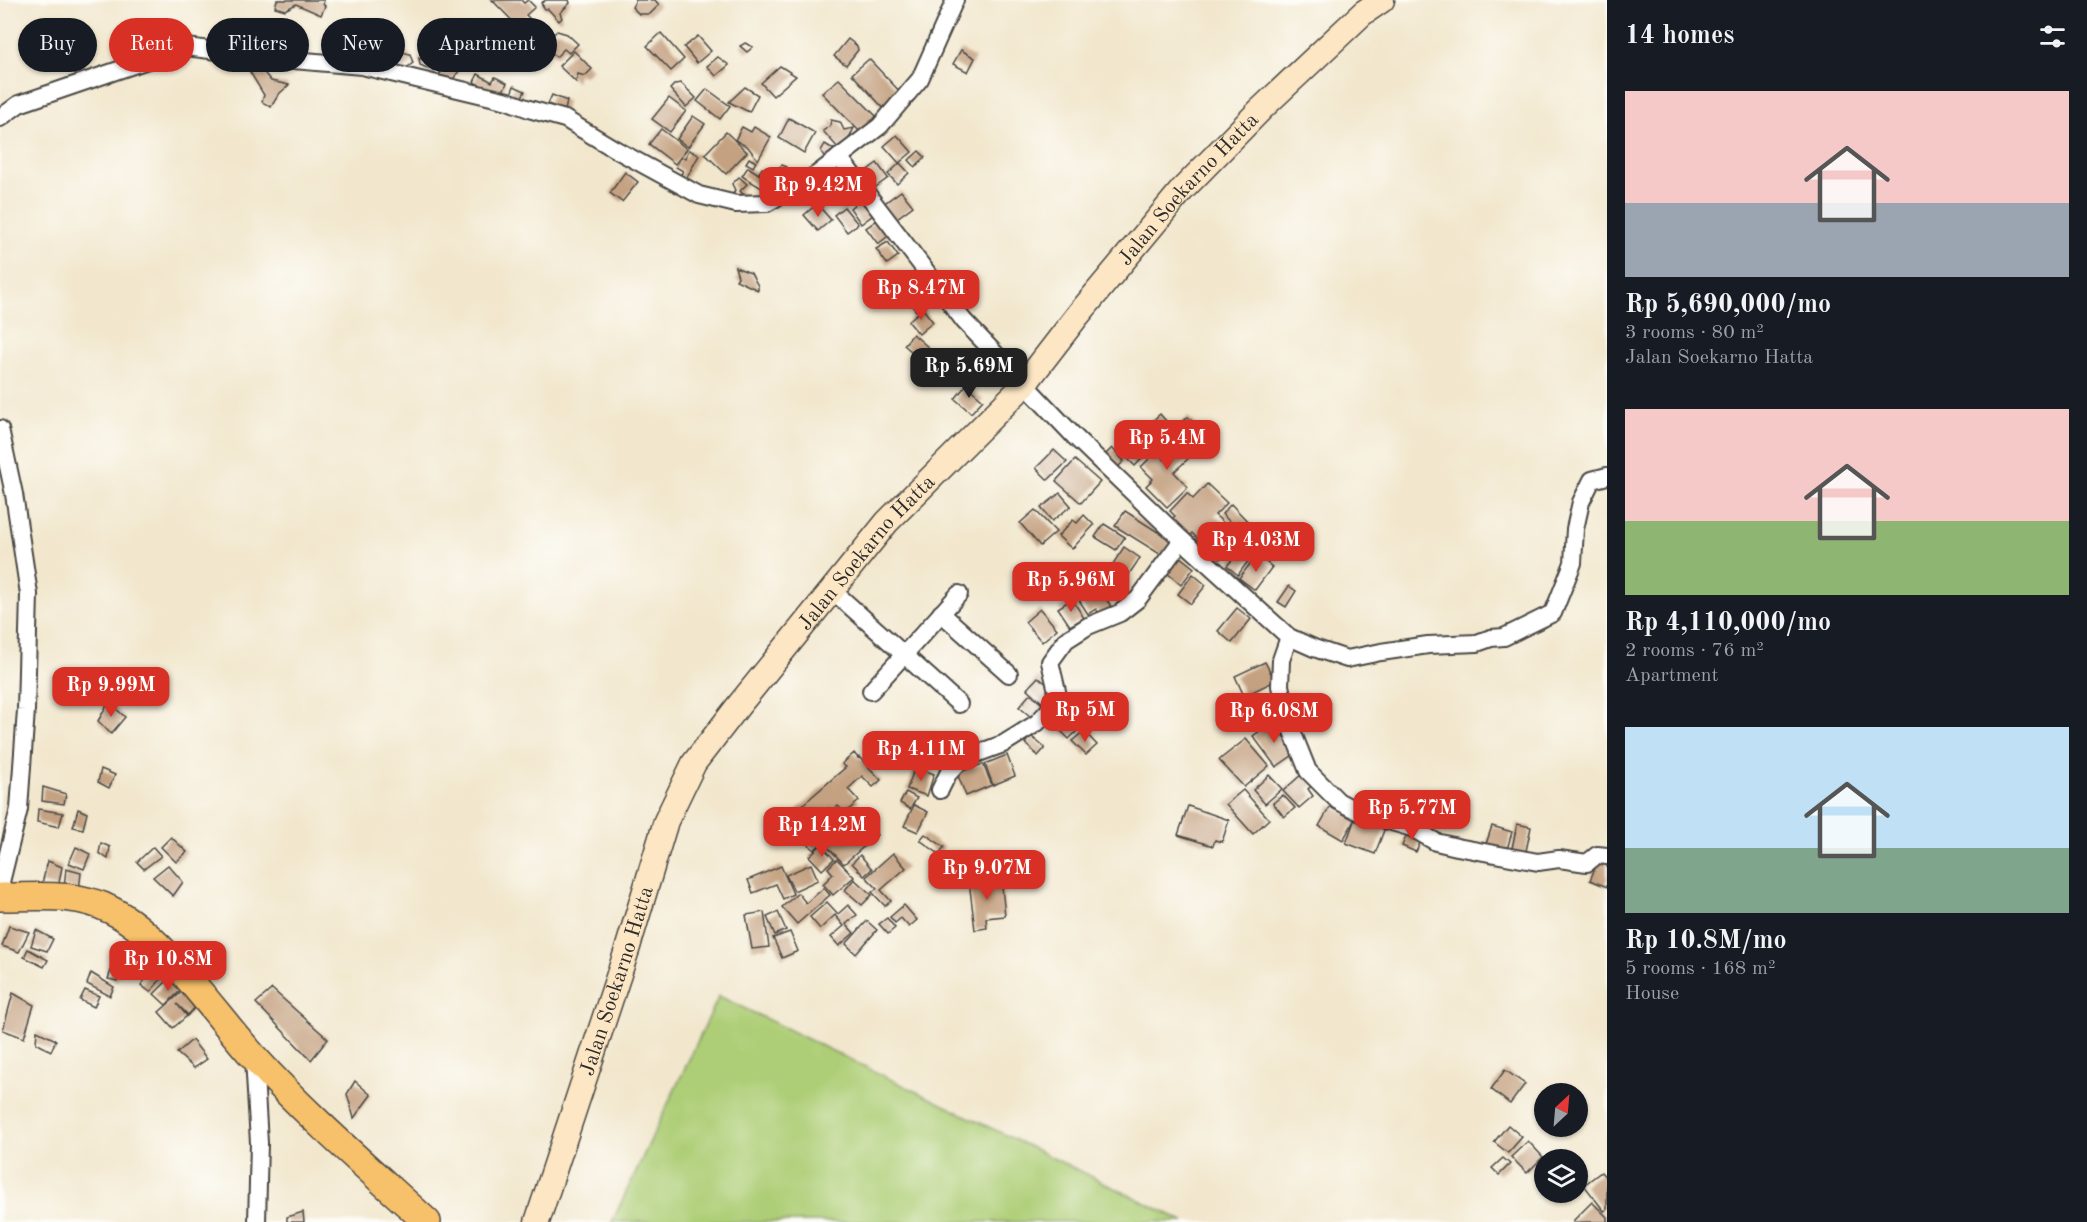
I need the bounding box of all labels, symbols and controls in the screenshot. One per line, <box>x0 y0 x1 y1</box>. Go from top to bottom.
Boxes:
chip: Buy <box>18 18 97 72</box>
chip: Rent <box>109 18 194 72</box>
chip: Filters <box>206 18 309 72</box>
chip: New <box>321 18 405 72</box>
chip: Apartment <box>417 18 557 72</box>
icon: filters <box>2036 20 2069 53</box>
text: 14 homes <box>1625 23 1734 49</box>
street label: Jalan Soekarno Hatta <box>1115 110 1263 270</box>
icon: home <box>1793 130 1901 238</box>
pin: Rp 9.42M <box>756 167 880 218</box>
text: Rp 9.42M <box>773 176 863 196</box>
pin: Rp 8.47M <box>859 270 983 321</box>
text: Rp 8.47M <box>876 279 966 299</box>
text: Rp 5,690,000/mo <box>1625 292 1831 318</box>
text: 3 rooms · 80 m² <box>1625 323 1764 343</box>
pin: Rp 5.69M <box>907 348 1031 399</box>
text: Jalan Soekarno Hatta <box>1625 348 1813 368</box>
text: Rp 5.69M <box>924 357 1014 377</box>
pin: Rp 5.4M <box>1112 420 1222 471</box>
text: Rp 5.4M <box>1128 429 1206 449</box>
icon: home <box>1793 448 1901 556</box>
street label: Jalan Soekarno Hatta <box>795 471 940 635</box>
pin: Rp 4.03M <box>1194 522 1318 573</box>
text: Rp 4.03M <box>1211 531 1301 551</box>
pin: Rp 5.96M <box>1009 562 1133 613</box>
text: Rp 5.96M <box>1026 571 1116 591</box>
text: Rp 4,110,000/mo <box>1625 610 1831 636</box>
text: 2 rooms · 76 m² <box>1625 641 1764 661</box>
text: Apartment <box>1625 666 1719 686</box>
pin: Rp 9.99M <box>49 667 173 718</box>
text: Rp 9.99M <box>66 676 156 696</box>
pin: Rp 5M <box>1043 692 1127 743</box>
pin: Rp 6.08M <box>1212 693 1336 744</box>
text: Rp 5M <box>1055 701 1115 721</box>
text: Rp 6.08M <box>1229 702 1319 722</box>
pin: Rp 4.11M <box>859 731 983 782</box>
text: Rp 4.11M <box>876 740 966 760</box>
icon: home <box>1793 766 1901 874</box>
pin: Rp 5.77M <box>1350 790 1474 841</box>
text: Rp 5.77M <box>1367 799 1457 819</box>
pin: Rp 14.2M <box>760 807 884 858</box>
text: Rp 14.2M <box>777 816 867 836</box>
pin: Rp 9.07M <box>925 850 1049 901</box>
text: Rp 9.07M <box>942 859 1032 879</box>
street label: Jalan Soekarno Hatta <box>577 884 658 1078</box>
text: Rp 10.8M/mo <box>1625 928 1787 954</box>
pin: Rp 10.8M <box>106 941 230 992</box>
text: Rp 10.8M <box>123 950 213 970</box>
text: 5 rooms · 168 m² <box>1625 959 1775 979</box>
text: House <box>1625 984 1679 1004</box>
north arrow <box>1534 1083 1588 1137</box>
map controls <box>1534 1083 1588 1203</box>
button: layers <box>1534 1149 1588 1203</box>

